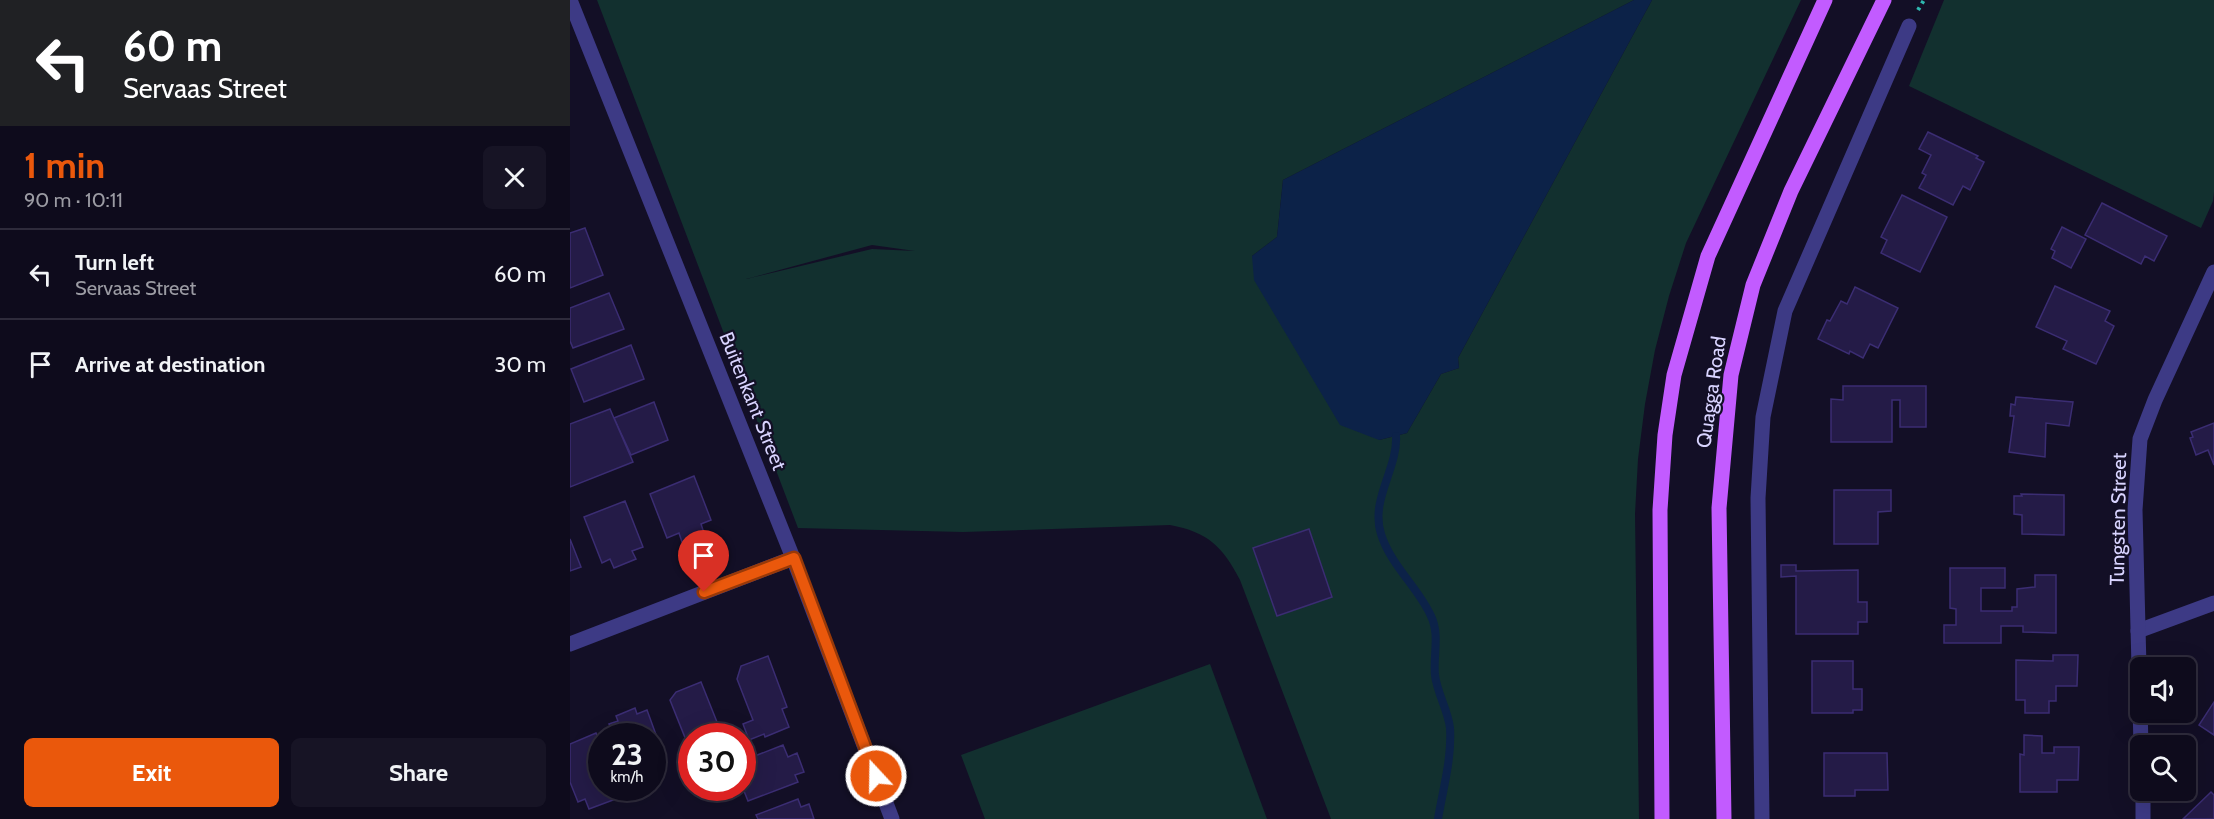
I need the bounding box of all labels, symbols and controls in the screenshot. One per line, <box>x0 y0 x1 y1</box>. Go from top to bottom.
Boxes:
text: 60 m <box>123 20 222 72</box>
icon: left <box>24 24 102 102</box>
text: Servaas Street <box>123 72 287 105</box>
text: 1 min <box>24 143 105 187</box>
button: close <box>483 146 546 209</box>
text: 90 m · 10:11 <box>24 188 123 212</box>
text: Turn left <box>75 249 154 276</box>
icon: left <box>24 258 57 291</box>
text: 60 m <box>494 261 546 288</box>
text: Servaas Street <box>75 276 196 300</box>
street label: Buitenkant Street <box>714 328 792 474</box>
street label: Quagga Road <box>1691 334 1731 450</box>
icon: arrive <box>24 348 57 381</box>
text: Arrive at destination <box>75 351 265 378</box>
text: 30 m <box>494 351 546 378</box>
street label: Tungsten Street <box>2105 452 2131 586</box>
pin <box>678 530 729 592</box>
icon: arrive <box>687 539 720 572</box>
map controls <box>2130 657 2196 801</box>
button: sound <box>2130 657 2196 723</box>
speed limit sign: 30 <box>678 723 756 801</box>
button: search <box>2130 735 2196 801</box>
text: 23 <box>611 736 643 773</box>
button: Exit <box>24 738 279 807</box>
button: Share <box>291 738 546 807</box>
position arrow <box>844 744 908 808</box>
text: km/h <box>611 768 643 786</box>

